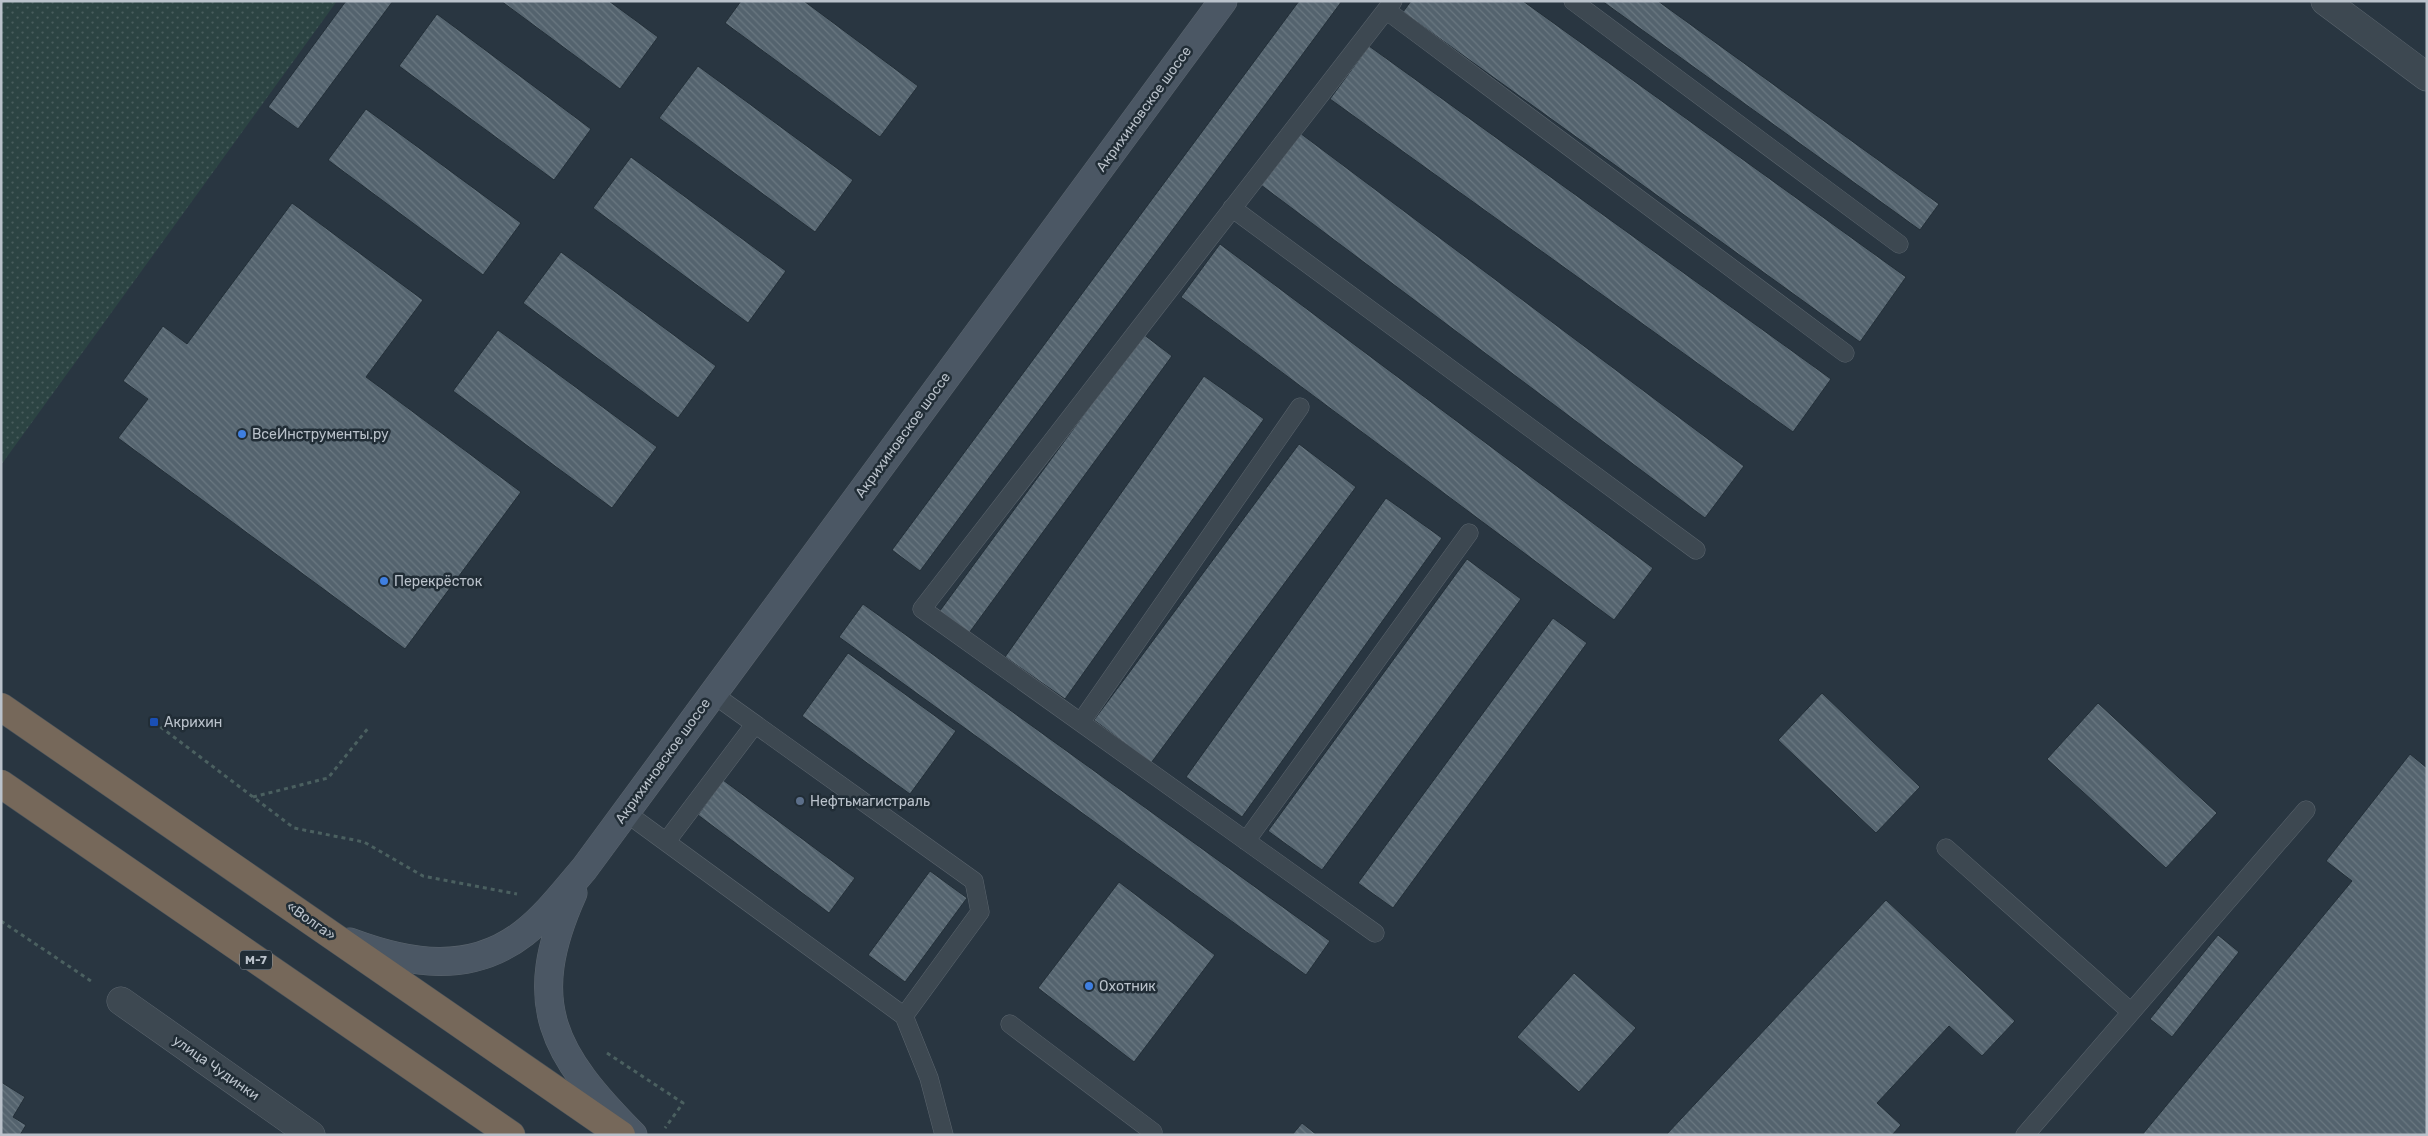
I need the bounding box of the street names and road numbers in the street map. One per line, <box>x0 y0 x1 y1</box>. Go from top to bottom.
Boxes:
street label: Акрихиновское шоссе <box>1093 43 1195 175</box>
street label: Акрихиновское шоссе <box>852 369 954 501</box>
street label: Акрихиновское шоссе <box>612 695 714 827</box>
street label: «Волга» <box>283 898 339 944</box>
road number: М-7 <box>240 950 272 970</box>
street label: улица Чудинки <box>169 1032 263 1104</box>

